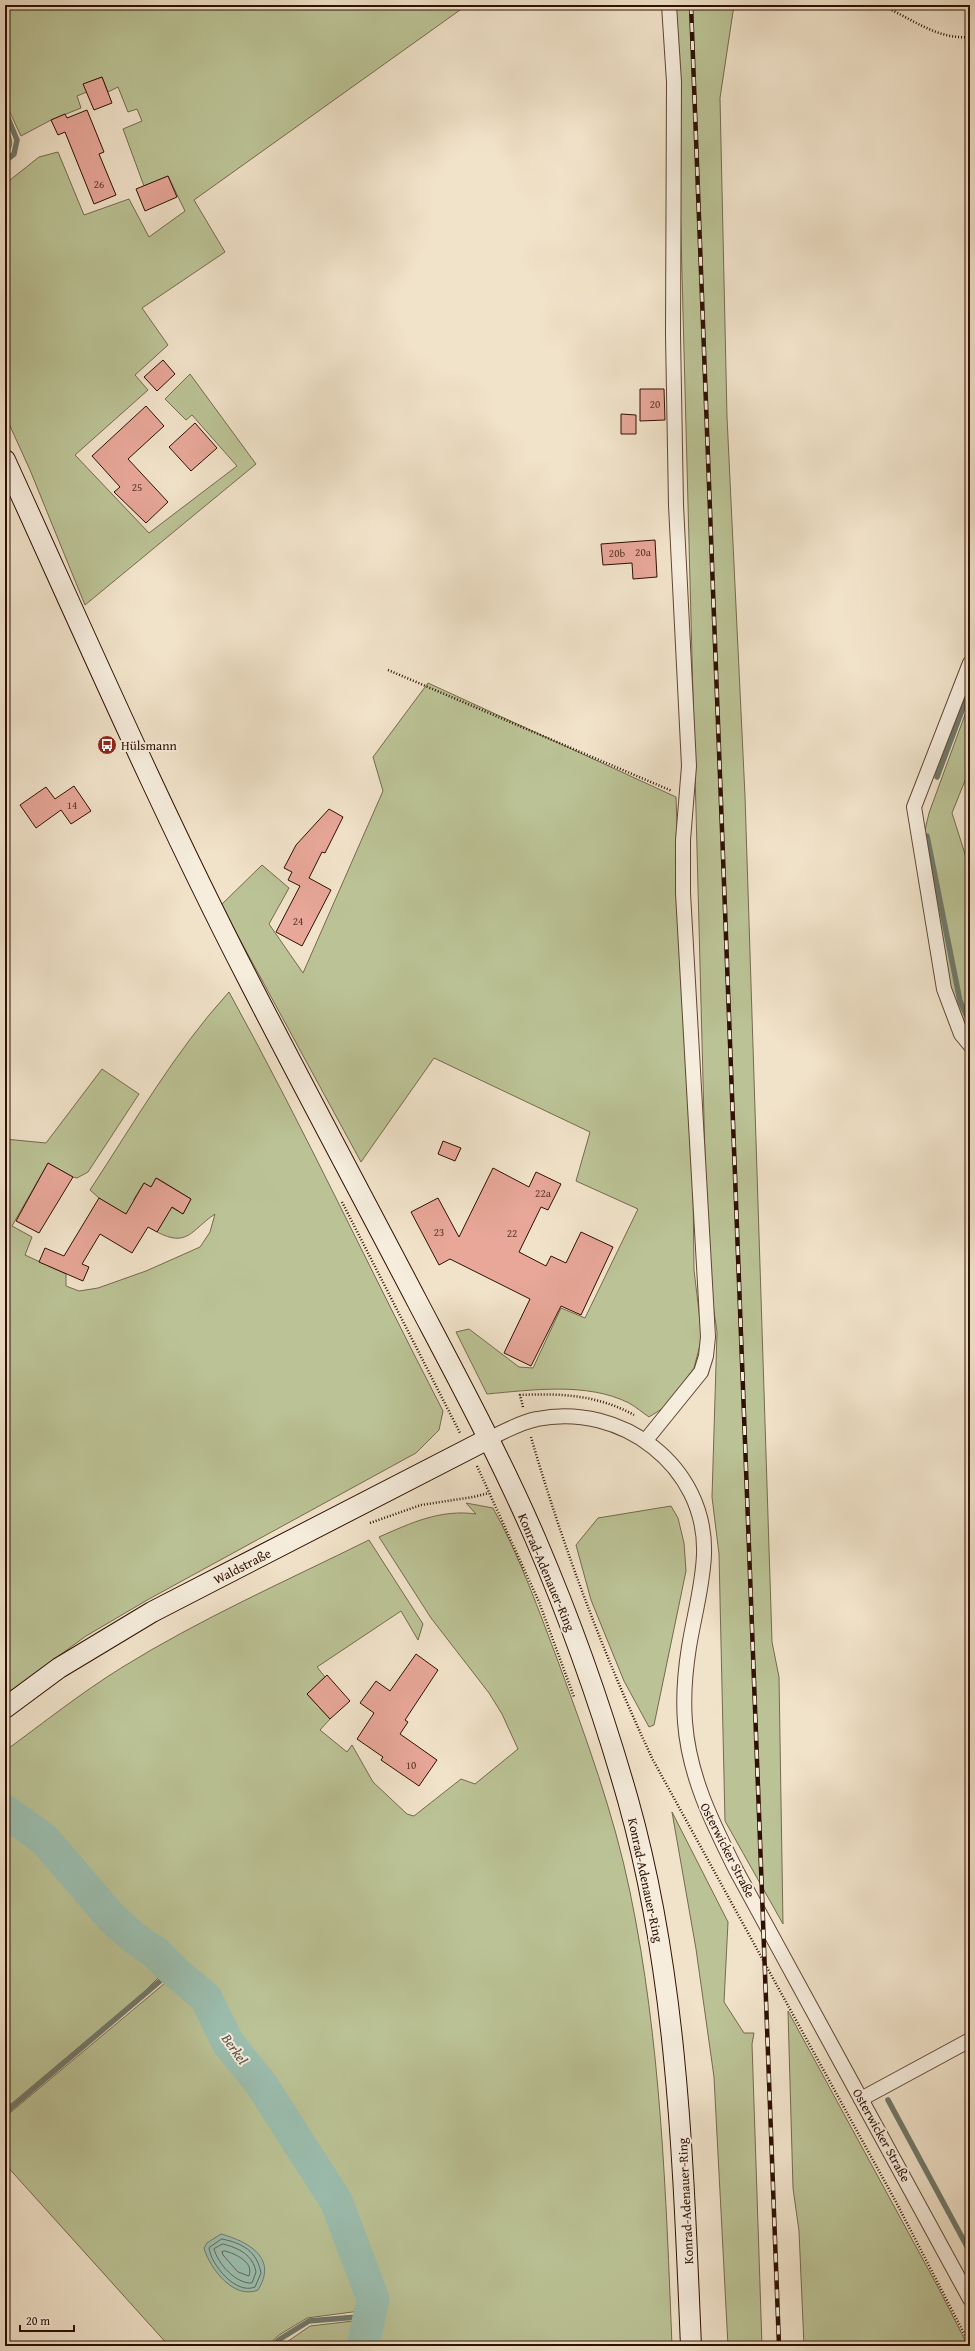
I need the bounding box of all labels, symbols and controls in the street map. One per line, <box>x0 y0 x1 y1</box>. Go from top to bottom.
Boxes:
house number: 26 <box>94 176 104 192</box>
house number: 20 <box>650 396 660 412</box>
house number: 25 <box>132 479 142 495</box>
house number: 20a <box>635 544 652 560</box>
house number: 20b <box>609 545 625 561</box>
bus stop icon: Hülsmann <box>96 734 118 756</box>
place label: Hülsmann <box>121 736 178 755</box>
house number: 14 <box>67 797 77 813</box>
house number: 24 <box>293 913 303 929</box>
house number: 22a <box>535 1185 552 1201</box>
house number: 23 <box>434 1224 444 1240</box>
house number: 22 <box>507 1225 517 1241</box>
street label: Konrad-Adenauer-Ring <box>513 1510 580 1635</box>
street label: Waldstraße <box>210 1544 274 1589</box>
house number: 10 <box>406 1757 416 1773</box>
street label: Osterwicker Straße <box>695 1799 760 1901</box>
street label: Konrad-Adenauer-Ring <box>623 1816 668 1945</box>
water label: Berkel <box>217 2029 253 2069</box>
street label: Osterwicker Straße <box>848 2085 915 2185</box>
street label: Konrad-Adenauer-Ring <box>673 2137 698 2265</box>
scale bar <box>20 2307 74 2333</box>
text: 20 m <box>26 2312 50 2329</box>

